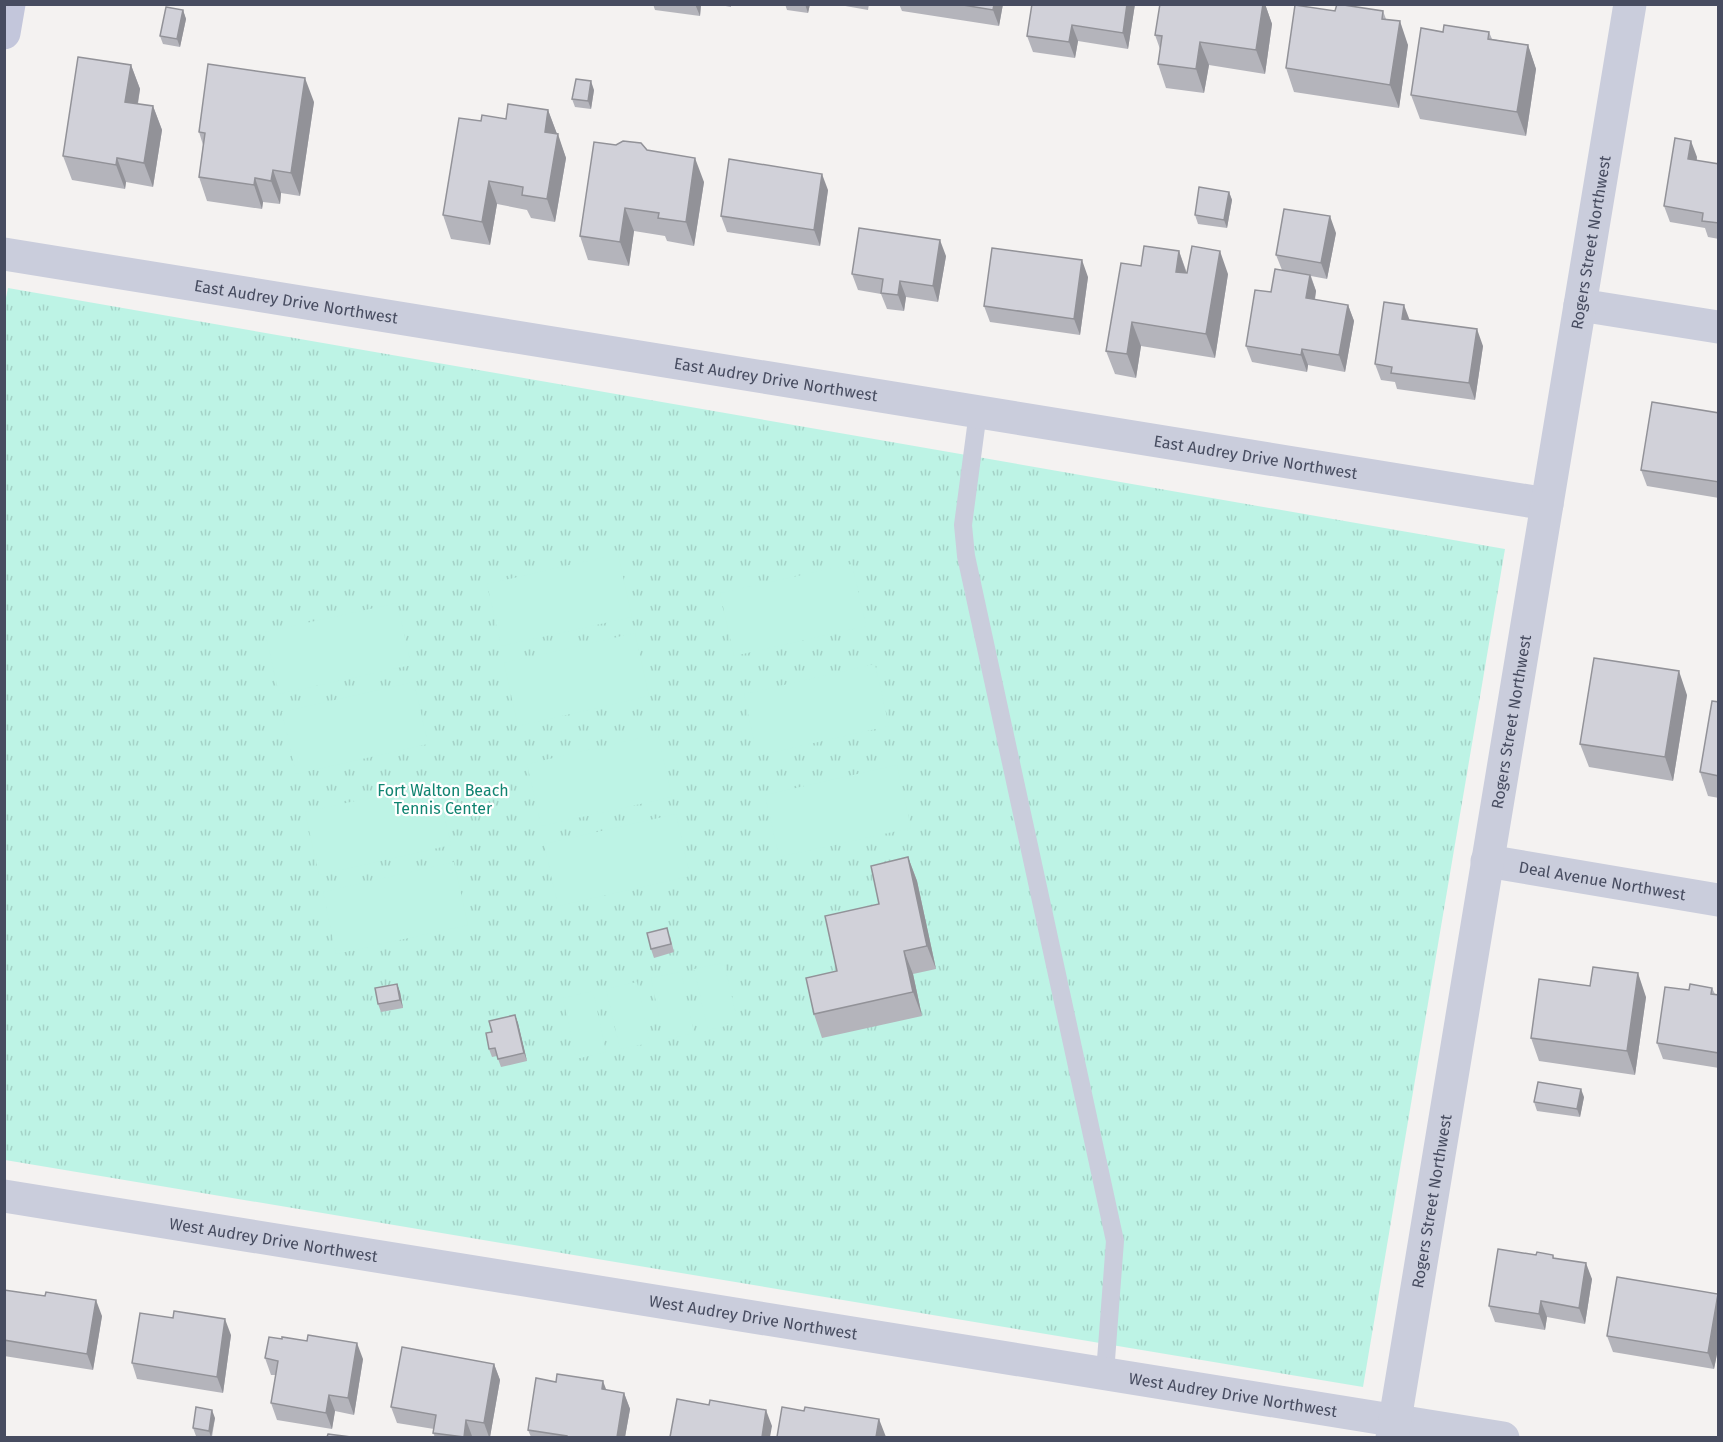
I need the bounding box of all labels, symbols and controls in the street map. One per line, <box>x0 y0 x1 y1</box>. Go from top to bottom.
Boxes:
street label: Rogers Street Northwest <box>1567 154 1614 331</box>
street label: East Audrey Drive Northwest <box>193 275 400 327</box>
street label: East Audrey Drive Northwest <box>673 353 879 405</box>
street label: East Audrey Drive Northwest <box>1153 431 1359 483</box>
street label: Rogers Street Northwest <box>1487 633 1535 810</box>
park label: Fort Walton Beach Tennis Center <box>377 781 509 818</box>
street label: Deal Avenue Northwest <box>1518 857 1687 904</box>
street label: Rogers Street Northwest <box>1408 1113 1455 1290</box>
street label: West Audrey Drive Northwest <box>168 1213 379 1266</box>
street label: West Audrey Drive Northwest <box>648 1291 859 1343</box>
street label: West Audrey Drive Northwest <box>1128 1368 1339 1421</box>

